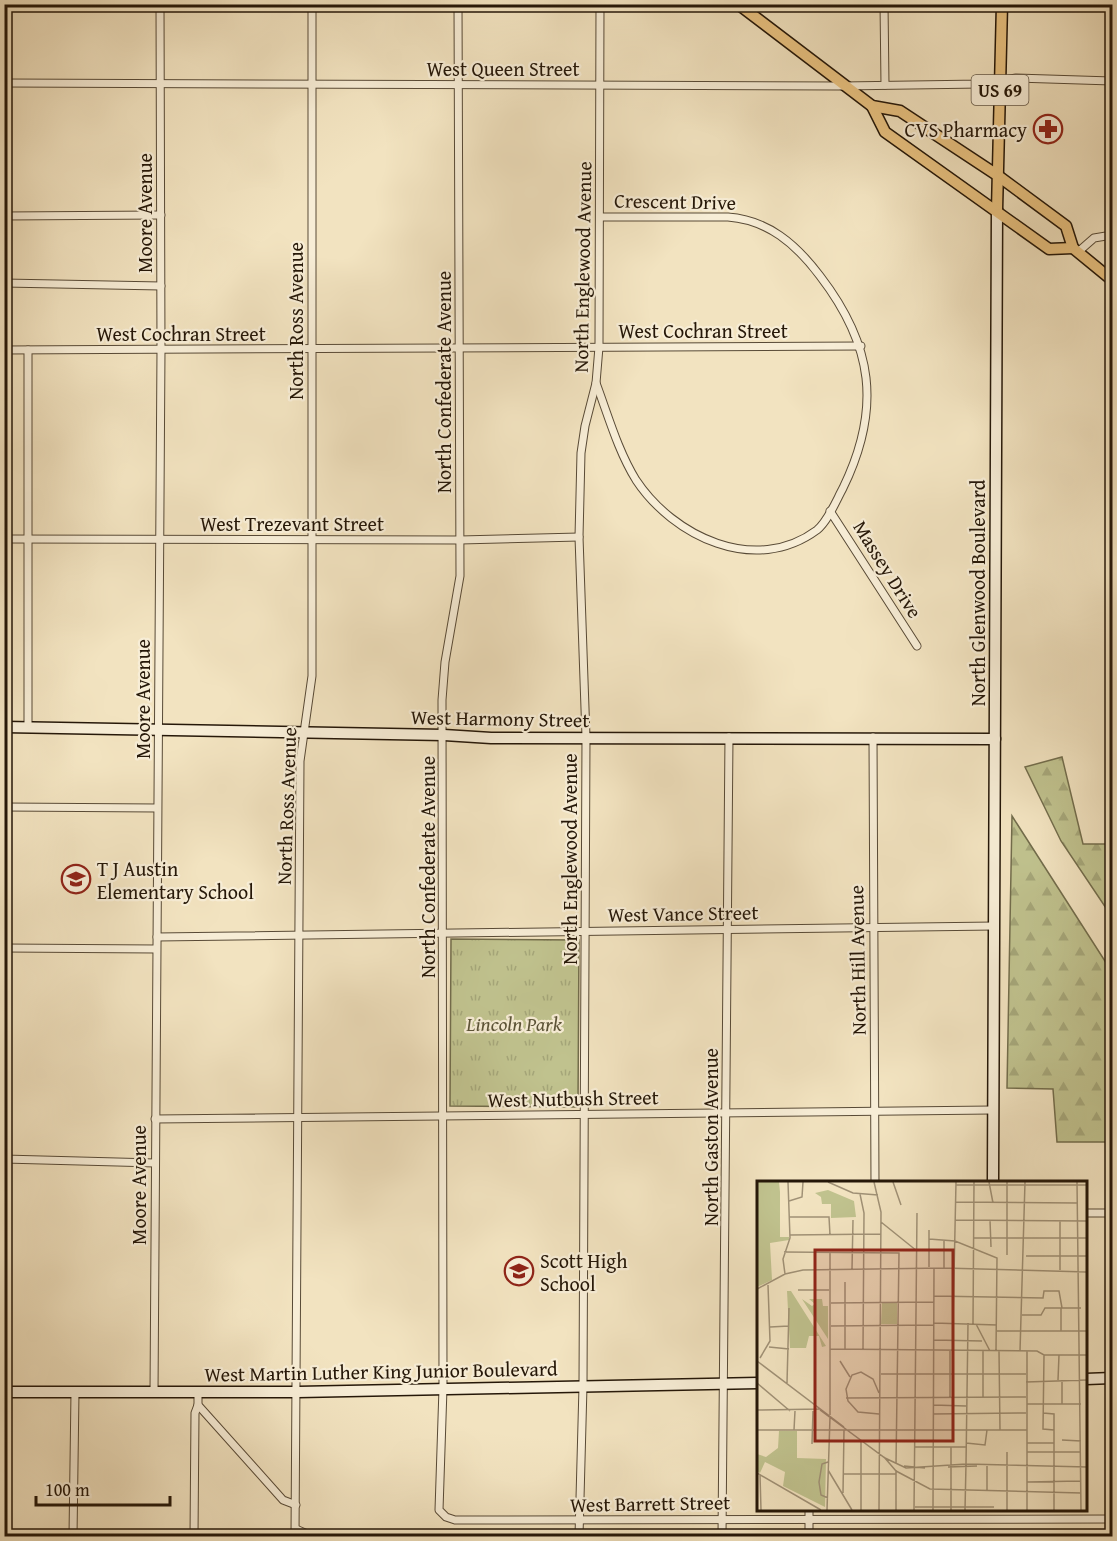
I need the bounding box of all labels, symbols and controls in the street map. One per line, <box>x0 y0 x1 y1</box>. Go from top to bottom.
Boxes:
street label: West Queen Street <box>427 54 579 83</box>
road number: US 69 <box>972 75 1028 105</box>
pharmacy icon: CVS Pharmacy <box>1032 113 1064 145</box>
place label: CVS Pharmacy <box>905 115 1027 144</box>
street label: Moore Avenue <box>130 153 159 273</box>
street label: North Englewood Avenue <box>566 161 598 373</box>
street label: Crescent Drive <box>614 185 736 217</box>
street label: North Ross Avenue <box>281 242 310 400</box>
street label: North Confederate Avenue <box>429 271 458 493</box>
street label: West Cochran Street <box>618 316 788 345</box>
street label: West Cochran Street <box>96 319 266 348</box>
street label: North Glenwood Boulevard <box>963 479 992 706</box>
street label: West Trezevant Street <box>200 509 384 538</box>
street label: Massey Drive <box>846 515 930 623</box>
street label: Moore Avenue <box>128 639 157 759</box>
street label: West Harmony Street <box>410 702 590 734</box>
street label: North Ross Avenue <box>269 727 303 885</box>
street label: North Englewood Avenue <box>555 753 584 965</box>
street label: North Confederate Avenue <box>413 756 442 978</box>
place label: T J Austin Elementary School <box>97 854 254 906</box>
school or university icon: T J Austin Elementary School <box>60 863 92 895</box>
street label: North Hill Avenue <box>841 885 873 1035</box>
street label: West Vance Street <box>607 897 759 929</box>
park label: Lincoln Park <box>465 1009 563 1038</box>
street label: North Gaston Avenue <box>696 1048 725 1226</box>
street label: West Nutbush Street <box>487 1082 659 1114</box>
street label: Moore Avenue <box>124 1125 153 1245</box>
inset map <box>757 1181 1087 1511</box>
place label: Scott High School <box>540 1246 627 1298</box>
school or university icon: Scott High School <box>503 1255 535 1287</box>
street label: West Martin Luther King Junior Boulevard <box>204 1353 558 1389</box>
scale bar <box>36 1469 170 1507</box>
text: 100 m <box>45 1476 90 1503</box>
street label: West Barrett Street <box>570 1487 730 1519</box>

